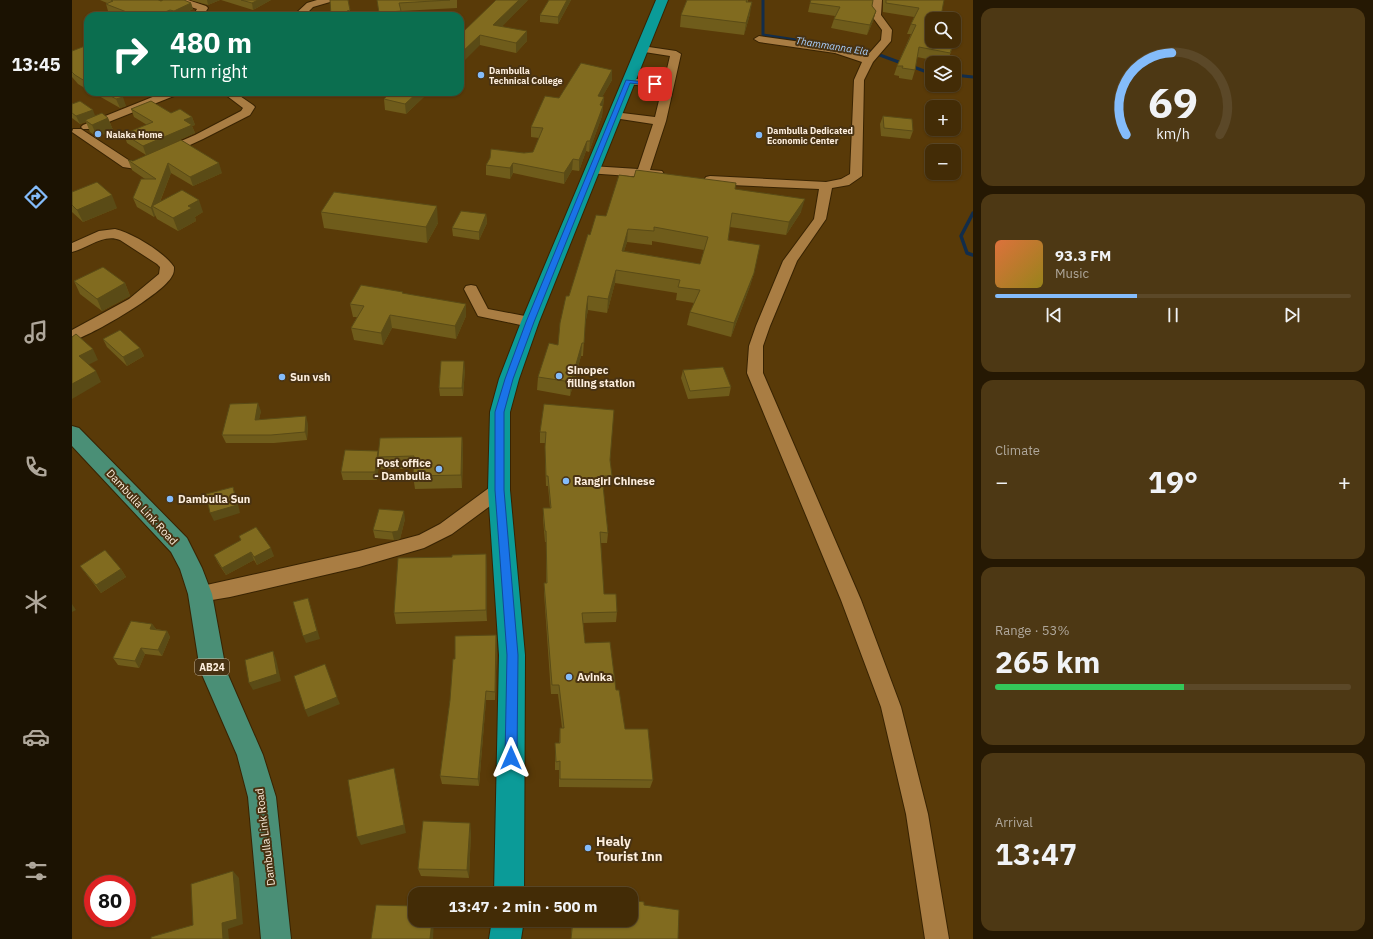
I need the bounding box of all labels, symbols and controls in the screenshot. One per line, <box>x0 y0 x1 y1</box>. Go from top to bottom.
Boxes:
map controls <box>925 12 961 180</box>
button: search <box>925 12 961 48</box>
text: 480 m <box>170 24 252 61</box>
icon: right <box>104 28 156 80</box>
water label: Thammanna Ela <box>795 34 869 58</box>
text: 13:45 <box>11 53 61 76</box>
button: layers <box>925 56 961 92</box>
text: Turn right <box>170 60 248 83</box>
place label: Dambulla Technical College <box>489 65 563 86</box>
pin <box>638 67 672 101</box>
marker: Dambulla Technical College <box>476 70 486 80</box>
icon: arrive <box>644 73 666 95</box>
text: 69 <box>1148 75 1198 129</box>
button: + <box>925 100 961 136</box>
text: km/h <box>1156 124 1190 143</box>
place label: Dambulla Dedicated Economic Center <box>767 125 853 146</box>
marker: Nalaka Home <box>93 129 103 139</box>
place label: Nalaka Home <box>106 129 163 140</box>
marker: Dambulla Dedicated Economic Center <box>754 130 764 140</box>
button: − <box>925 144 961 180</box>
icon: directions <box>22 183 50 211</box>
text: 93.3 FM <box>1055 246 1111 265</box>
text: Music <box>1055 265 1089 282</box>
icon: previous <box>1043 304 1065 326</box>
icon: pause <box>1162 304 1184 326</box>
icon: next <box>1281 304 1303 326</box>
icon: music <box>22 318 50 346</box>
place label: Sinopec filling station <box>567 363 635 390</box>
place label: Sun vsh <box>290 370 331 384</box>
marker: Sinopec filling station <box>554 371 564 381</box>
marker: Sun vsh <box>277 372 287 382</box>
text: Climate <box>995 442 1040 459</box>
icon: phone <box>22 453 50 481</box>
place label: Post office - Dambulla <box>374 456 431 483</box>
text: 19° <box>1148 462 1198 501</box>
marker: Post office - Dambulla <box>434 464 444 474</box>
street label: Dambulla Link Road <box>103 466 181 548</box>
text: − <box>995 467 1008 496</box>
text: + <box>1338 467 1351 496</box>
place label: Rangiri Chinese <box>574 474 655 488</box>
marker: Rangiri Chinese <box>561 476 571 486</box>
place label: Dambulla Sun <box>178 492 250 506</box>
marker: Dambulla Sun <box>165 494 175 504</box>
icon: climate <box>22 588 50 616</box>
text: Range · 53% <box>995 622 1069 639</box>
text: 265 km <box>995 642 1100 681</box>
road number: AB24 <box>195 659 229 675</box>
place label: Avinka <box>577 670 612 684</box>
marker: Avinka <box>564 672 574 682</box>
icon: car <box>22 723 50 751</box>
position arrow <box>490 737 532 779</box>
street label: Dambulla Link Road <box>252 787 278 887</box>
text: Arrival <box>995 814 1033 831</box>
place label: Healy Tourist Inn <box>596 833 662 865</box>
text: 13:47 <box>995 834 1077 873</box>
marker: Healy Tourist Inn <box>583 843 593 853</box>
icon: filters <box>22 857 50 885</box>
speed limit sign: 80 <box>84 875 136 927</box>
text: 13:47 · 2 min · 500 m <box>449 897 597 916</box>

